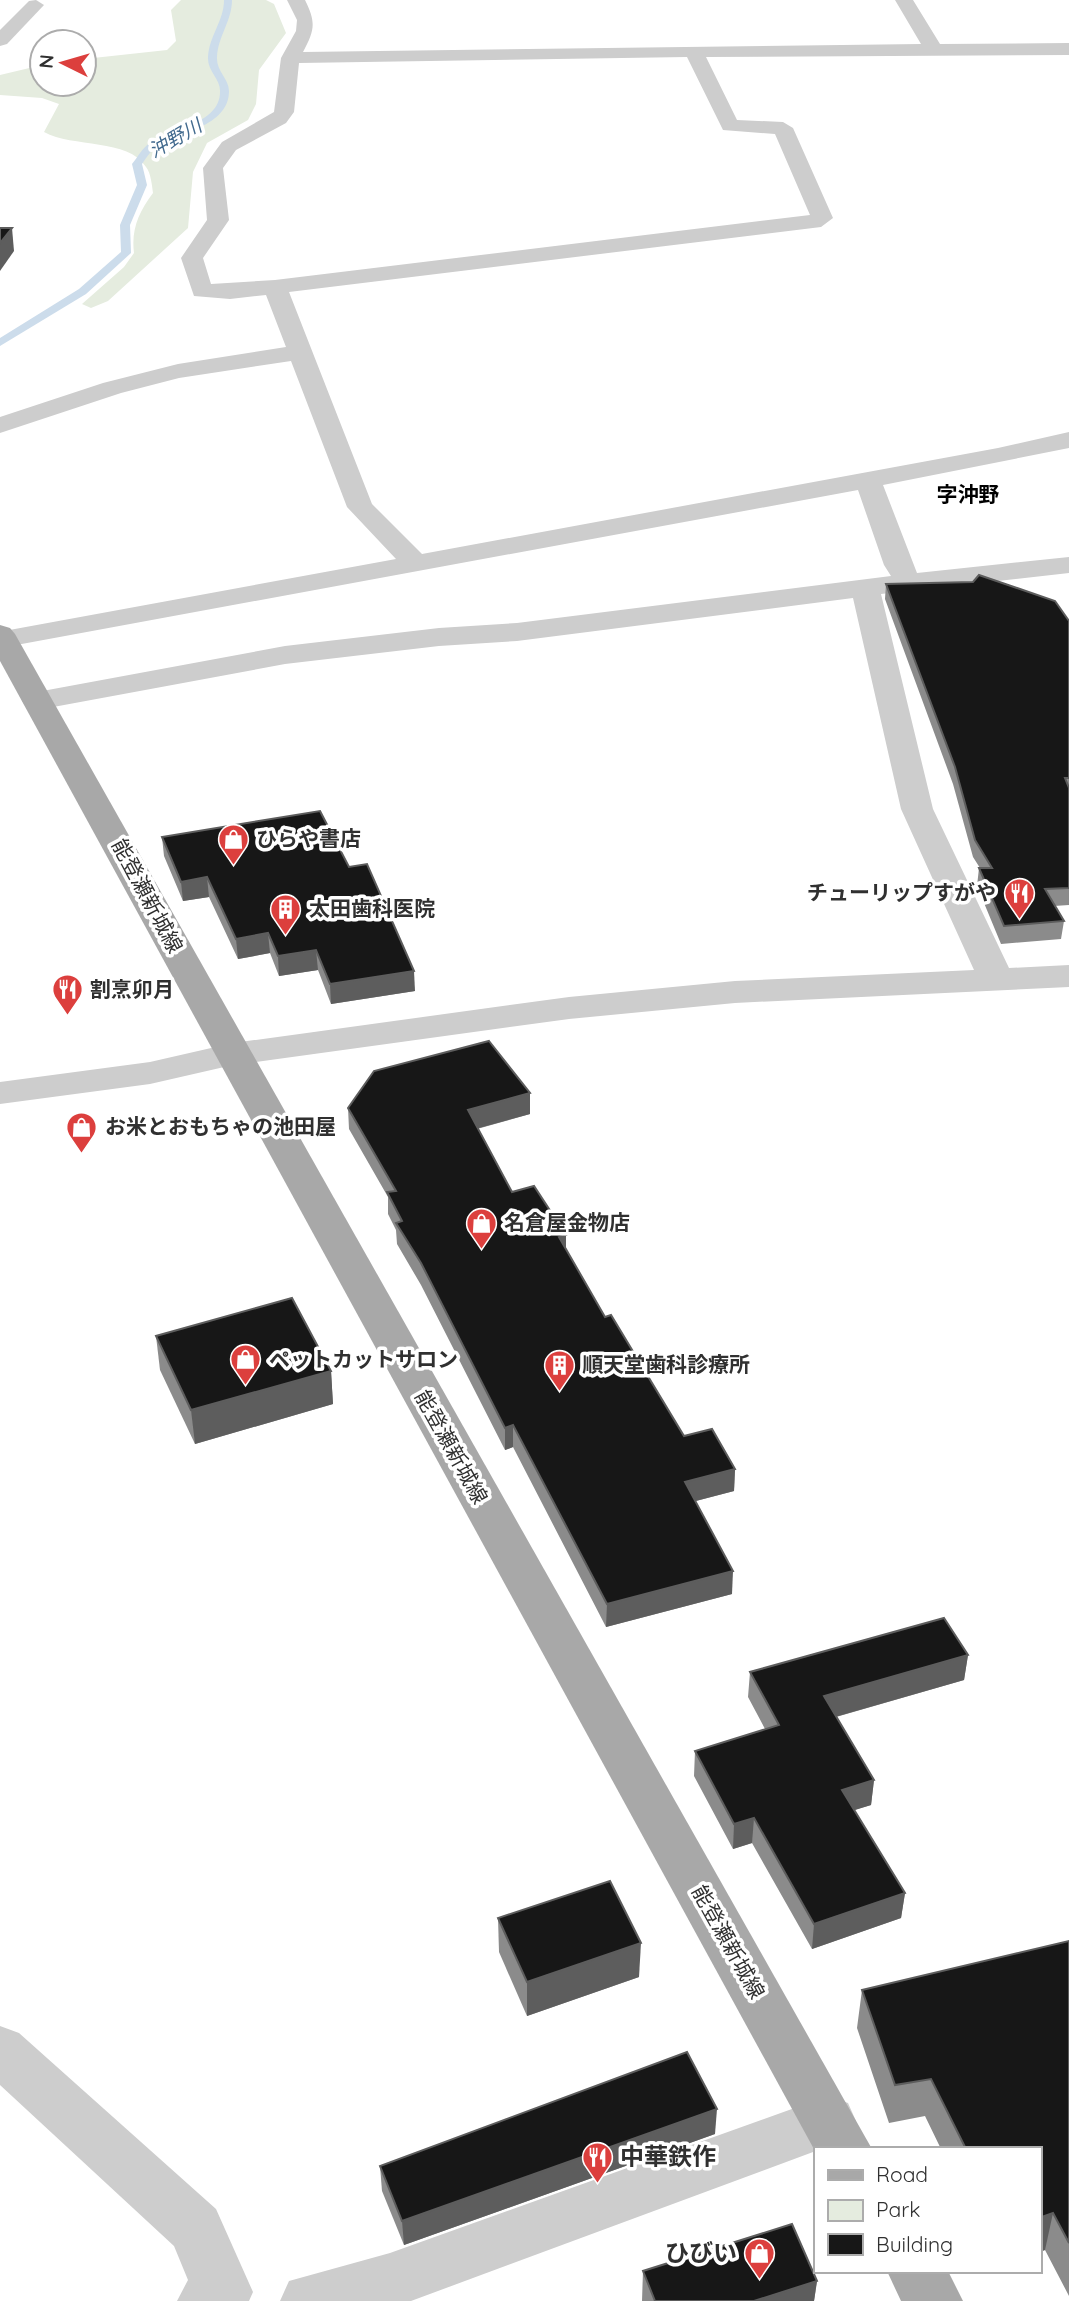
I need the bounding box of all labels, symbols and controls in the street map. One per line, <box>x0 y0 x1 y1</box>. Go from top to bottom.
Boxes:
north arrow <box>28 28 98 98</box>
text: N <box>34 54 59 70</box>
water label: 沖野川 <box>144 112 207 163</box>
district label: 字沖野 <box>937 481 1000 507</box>
shop icon: ひらや書店 <box>216 822 250 866</box>
place label: ひらや書店 <box>256 825 361 851</box>
street label: 能登瀬新城線 <box>107 834 189 957</box>
restaurant icon: チューリップすがや <box>1002 876 1036 920</box>
place label: チューリップすがや <box>807 879 996 905</box>
building icon: 太田歯科医院 <box>269 892 303 936</box>
place label: 太田歯科医院 <box>309 895 435 921</box>
restaurant icon: 割烹卯月 <box>50 973 84 1017</box>
place label: 割烹卯月 <box>90 976 174 1002</box>
shop icon: お米とおもちゃの池田屋 <box>65 1110 99 1154</box>
place label: お米とおもちゃの池田屋 <box>105 1113 336 1139</box>
shop icon: 名倉屋金物店 <box>464 1206 498 1250</box>
place label: 名倉屋金物店 <box>504 1209 630 1235</box>
shop icon: ペットカットサロン <box>229 1343 263 1387</box>
place label: ペットカットサロン <box>269 1346 458 1372</box>
building icon: 順天堂歯科診療所 <box>542 1348 576 1392</box>
place label: 順天堂歯科診療所 <box>582 1351 750 1377</box>
street label: 能登瀬新城線 <box>410 1385 494 1508</box>
street label: 能登瀬新城線 <box>687 1880 771 2003</box>
restaurant icon: 中華鉄作 <box>580 2140 614 2184</box>
place label: 中華鉄作 <box>620 2141 716 2171</box>
legend <box>814 2147 1041 2273</box>
text: Road <box>876 2161 928 2187</box>
text: Park <box>876 2196 920 2222</box>
text: Building <box>876 2231 953 2257</box>
shop icon: ひびい <box>743 2236 777 2280</box>
place label: ひびい <box>665 2237 737 2267</box>

